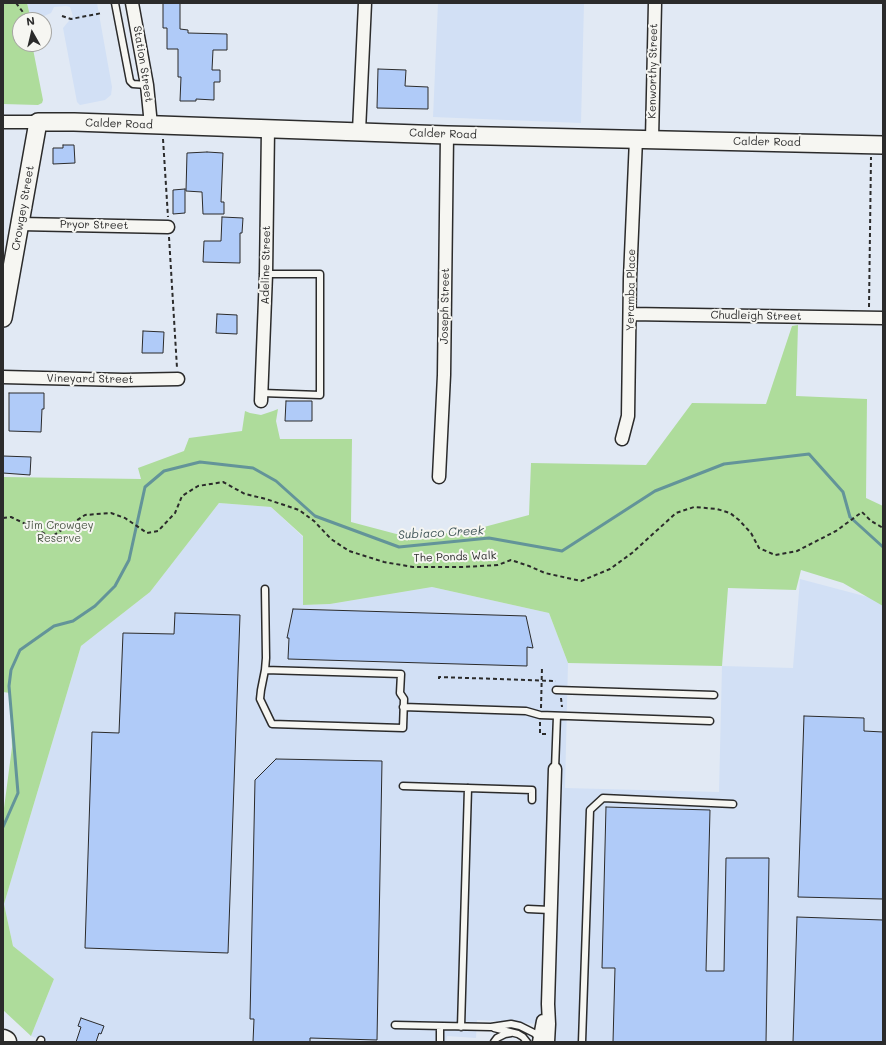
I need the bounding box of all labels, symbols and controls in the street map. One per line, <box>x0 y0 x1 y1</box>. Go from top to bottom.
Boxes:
north arrow <box>12 12 52 52</box>
text: N <box>25 13 36 29</box>
street label: Kenworthy Street <box>646 23 660 119</box>
street label: Station Street <box>130 25 156 103</box>
street label: Calder Road <box>85 116 153 132</box>
street label: Calder Road <box>409 126 477 142</box>
street label: Calder Road <box>733 135 801 149</box>
street label: Crowgey Street <box>9 165 37 251</box>
street label: Pryor Street <box>60 218 128 232</box>
street label: Adeline Street <box>259 225 273 305</box>
street label: Yeramba Place <box>624 249 638 331</box>
street label: Joseph Street <box>438 268 452 344</box>
street label: Chudleigh Street <box>710 309 802 323</box>
street label: Vineyard Street <box>46 372 134 386</box>
park label: Jim Crowgey Reserve <box>24 519 94 545</box>
water label: Subiaco Creek <box>398 524 484 542</box>
street label: The Ponds Walk <box>413 549 497 565</box>

